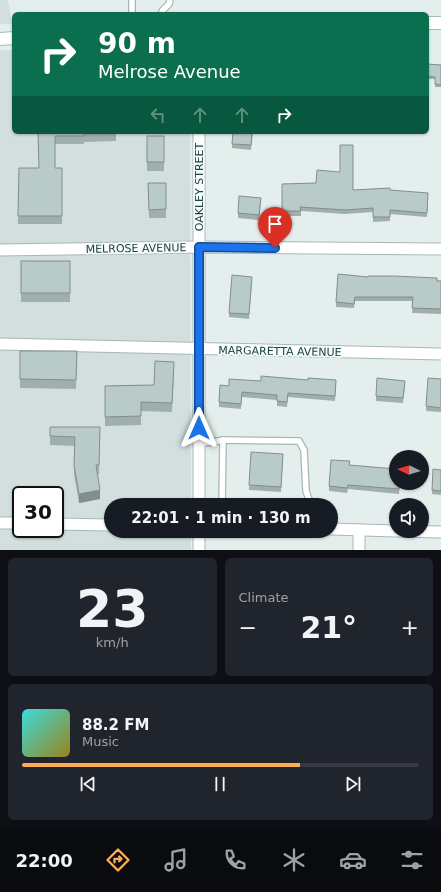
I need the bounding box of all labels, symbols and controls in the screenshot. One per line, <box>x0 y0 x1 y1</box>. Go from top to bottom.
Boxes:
text: 90 m <box>98 27 176 60</box>
icon: right <box>32 28 84 80</box>
text: Melrose Avenue <box>98 61 241 82</box>
icon: left <box>147 104 169 126</box>
icon: ahead <box>189 104 211 126</box>
icon: ahead <box>231 104 253 126</box>
icon: right <box>273 104 295 126</box>
street label: OAKLEY STREET <box>193 142 206 231</box>
pin <box>258 207 292 248</box>
icon: arrive <box>264 213 286 235</box>
street label: MELROSE AVENUE <box>85 241 187 256</box>
street label: MARGARETTA AVENUE <box>218 344 342 359</box>
position arrow <box>178 407 220 449</box>
north arrow <box>389 450 429 490</box>
map controls <box>389 450 429 538</box>
speed limit sign: 30 <box>12 486 64 538</box>
button: sound <box>389 498 429 538</box>
text: 22:01 · 1 min · 130 m <box>131 509 311 527</box>
text: 23 <box>76 579 148 639</box>
text: Climate <box>239 590 289 605</box>
text: 21° <box>300 610 357 645</box>
text: − <box>239 615 257 640</box>
text: + <box>401 615 419 640</box>
text: km/h <box>96 635 129 650</box>
text: 88.2 FM <box>82 716 149 734</box>
text: Music <box>82 734 119 749</box>
icon: previous <box>77 773 99 795</box>
icon: pause <box>209 773 231 795</box>
icon: next <box>342 773 364 795</box>
icon: directions <box>104 846 132 874</box>
icon: music <box>162 846 190 874</box>
icon: phone <box>221 846 249 874</box>
icon: climate <box>280 846 308 874</box>
icon: car <box>339 846 367 874</box>
icon: filters <box>398 846 426 874</box>
text: 22:00 <box>15 850 73 871</box>

